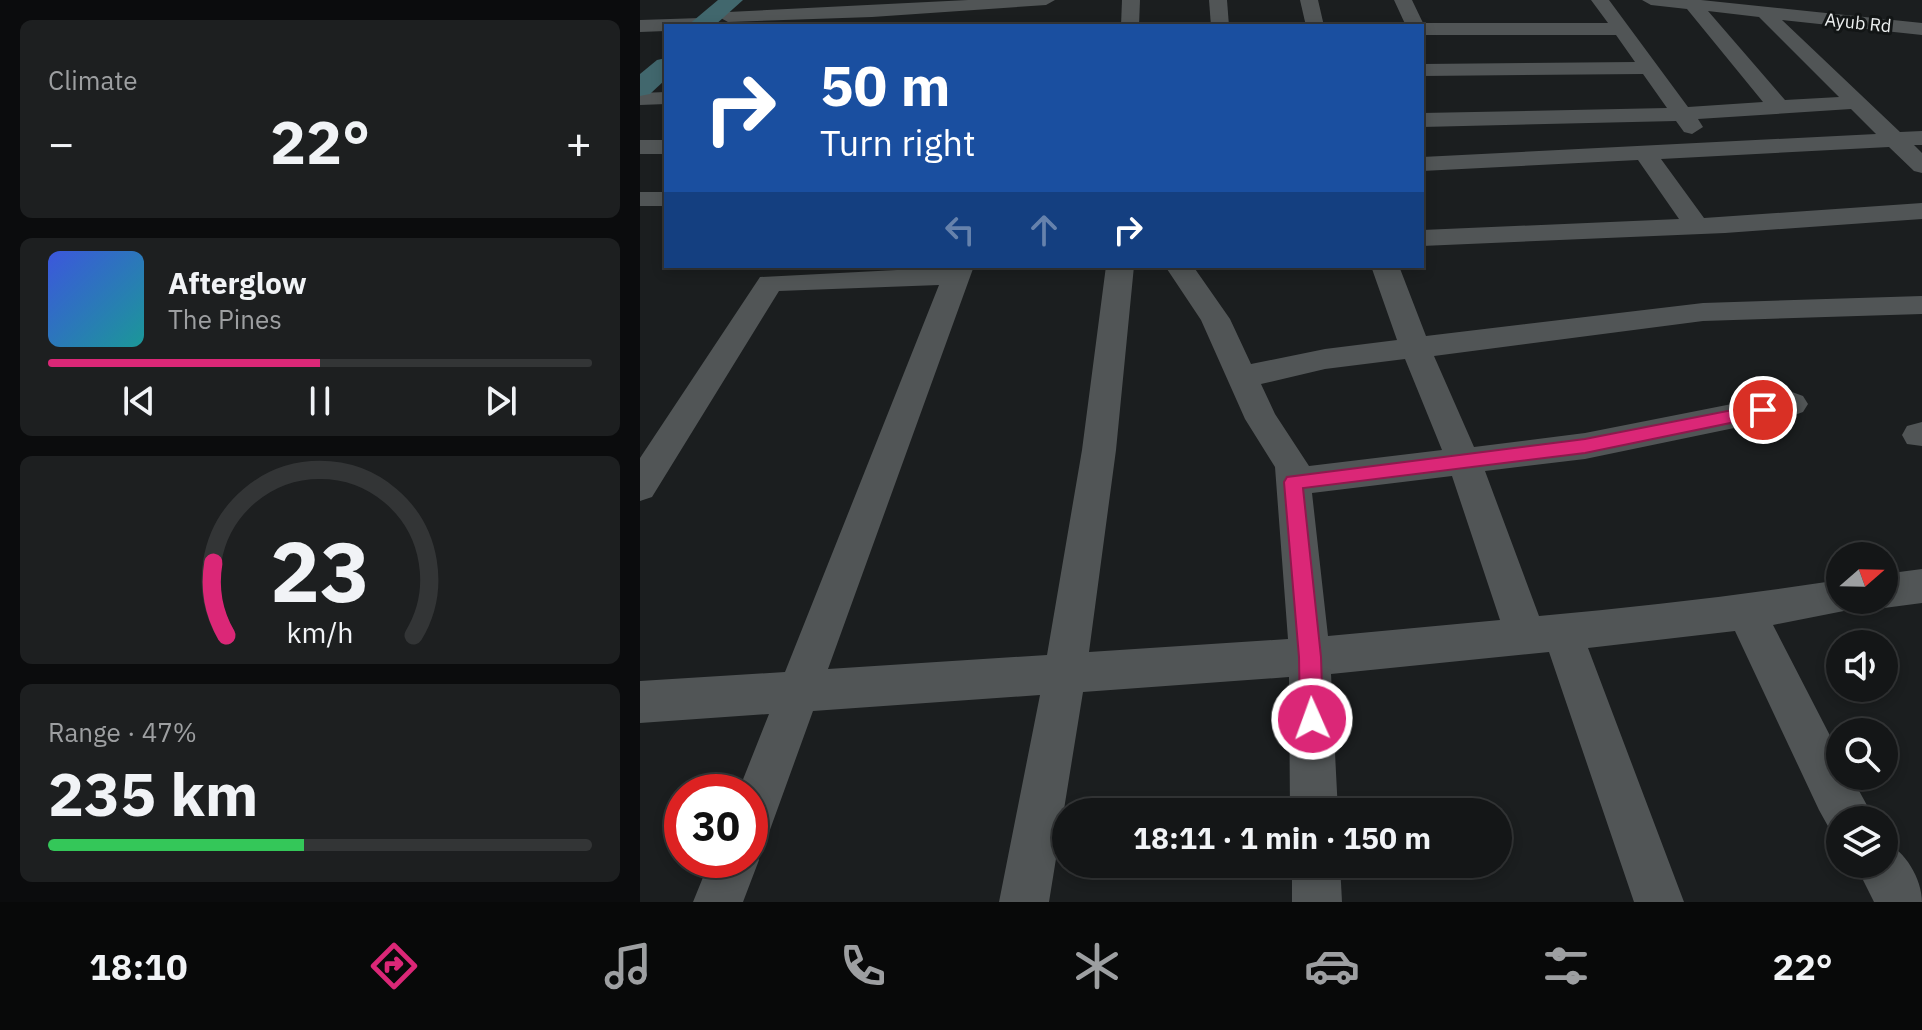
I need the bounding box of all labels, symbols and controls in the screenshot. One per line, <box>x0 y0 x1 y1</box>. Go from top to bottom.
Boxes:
street label: Ayub Rd <box>1824 8 1893 37</box>
text: 50 m <box>820 49 950 121</box>
icon: right <box>688 56 792 160</box>
text: Climate <box>48 63 138 97</box>
text: 22° <box>270 102 370 181</box>
text: − <box>48 114 74 171</box>
text: + <box>566 114 592 171</box>
text: Turn right <box>820 119 976 166</box>
icon: left <box>938 208 982 252</box>
icon: ahead <box>1022 208 1066 252</box>
icon: right <box>1106 208 1150 252</box>
text: Afterglow <box>168 263 307 302</box>
text: The Pines <box>168 302 282 336</box>
pin <box>1729 376 1797 444</box>
icon: previous <box>117 379 161 423</box>
icon: pause <box>298 379 342 423</box>
icon: next <box>479 379 523 423</box>
icon: arrive <box>1741 388 1785 432</box>
text: 23 <box>270 517 370 625</box>
north arrow <box>1826 542 1898 614</box>
map controls <box>1826 542 1898 878</box>
text: km/h <box>286 614 354 651</box>
button: sound <box>1826 630 1898 702</box>
position arrow <box>1270 677 1354 761</box>
text: Range · 47% <box>48 715 197 749</box>
button: search <box>1826 718 1898 790</box>
text: 235 km <box>48 754 258 833</box>
speed limit sign: 30 <box>664 774 768 878</box>
button: layers <box>1826 806 1898 878</box>
text: 18:11 · 1 min · 150 m <box>1133 818 1431 857</box>
icon: directions <box>366 938 422 994</box>
icon: music <box>600 938 656 994</box>
icon: phone <box>835 938 891 994</box>
icon: climate <box>1069 938 1125 994</box>
icon: car <box>1304 938 1360 994</box>
icon: filters <box>1538 938 1594 994</box>
text: 18:10 <box>89 943 188 990</box>
text: 22° <box>1773 943 1833 990</box>

